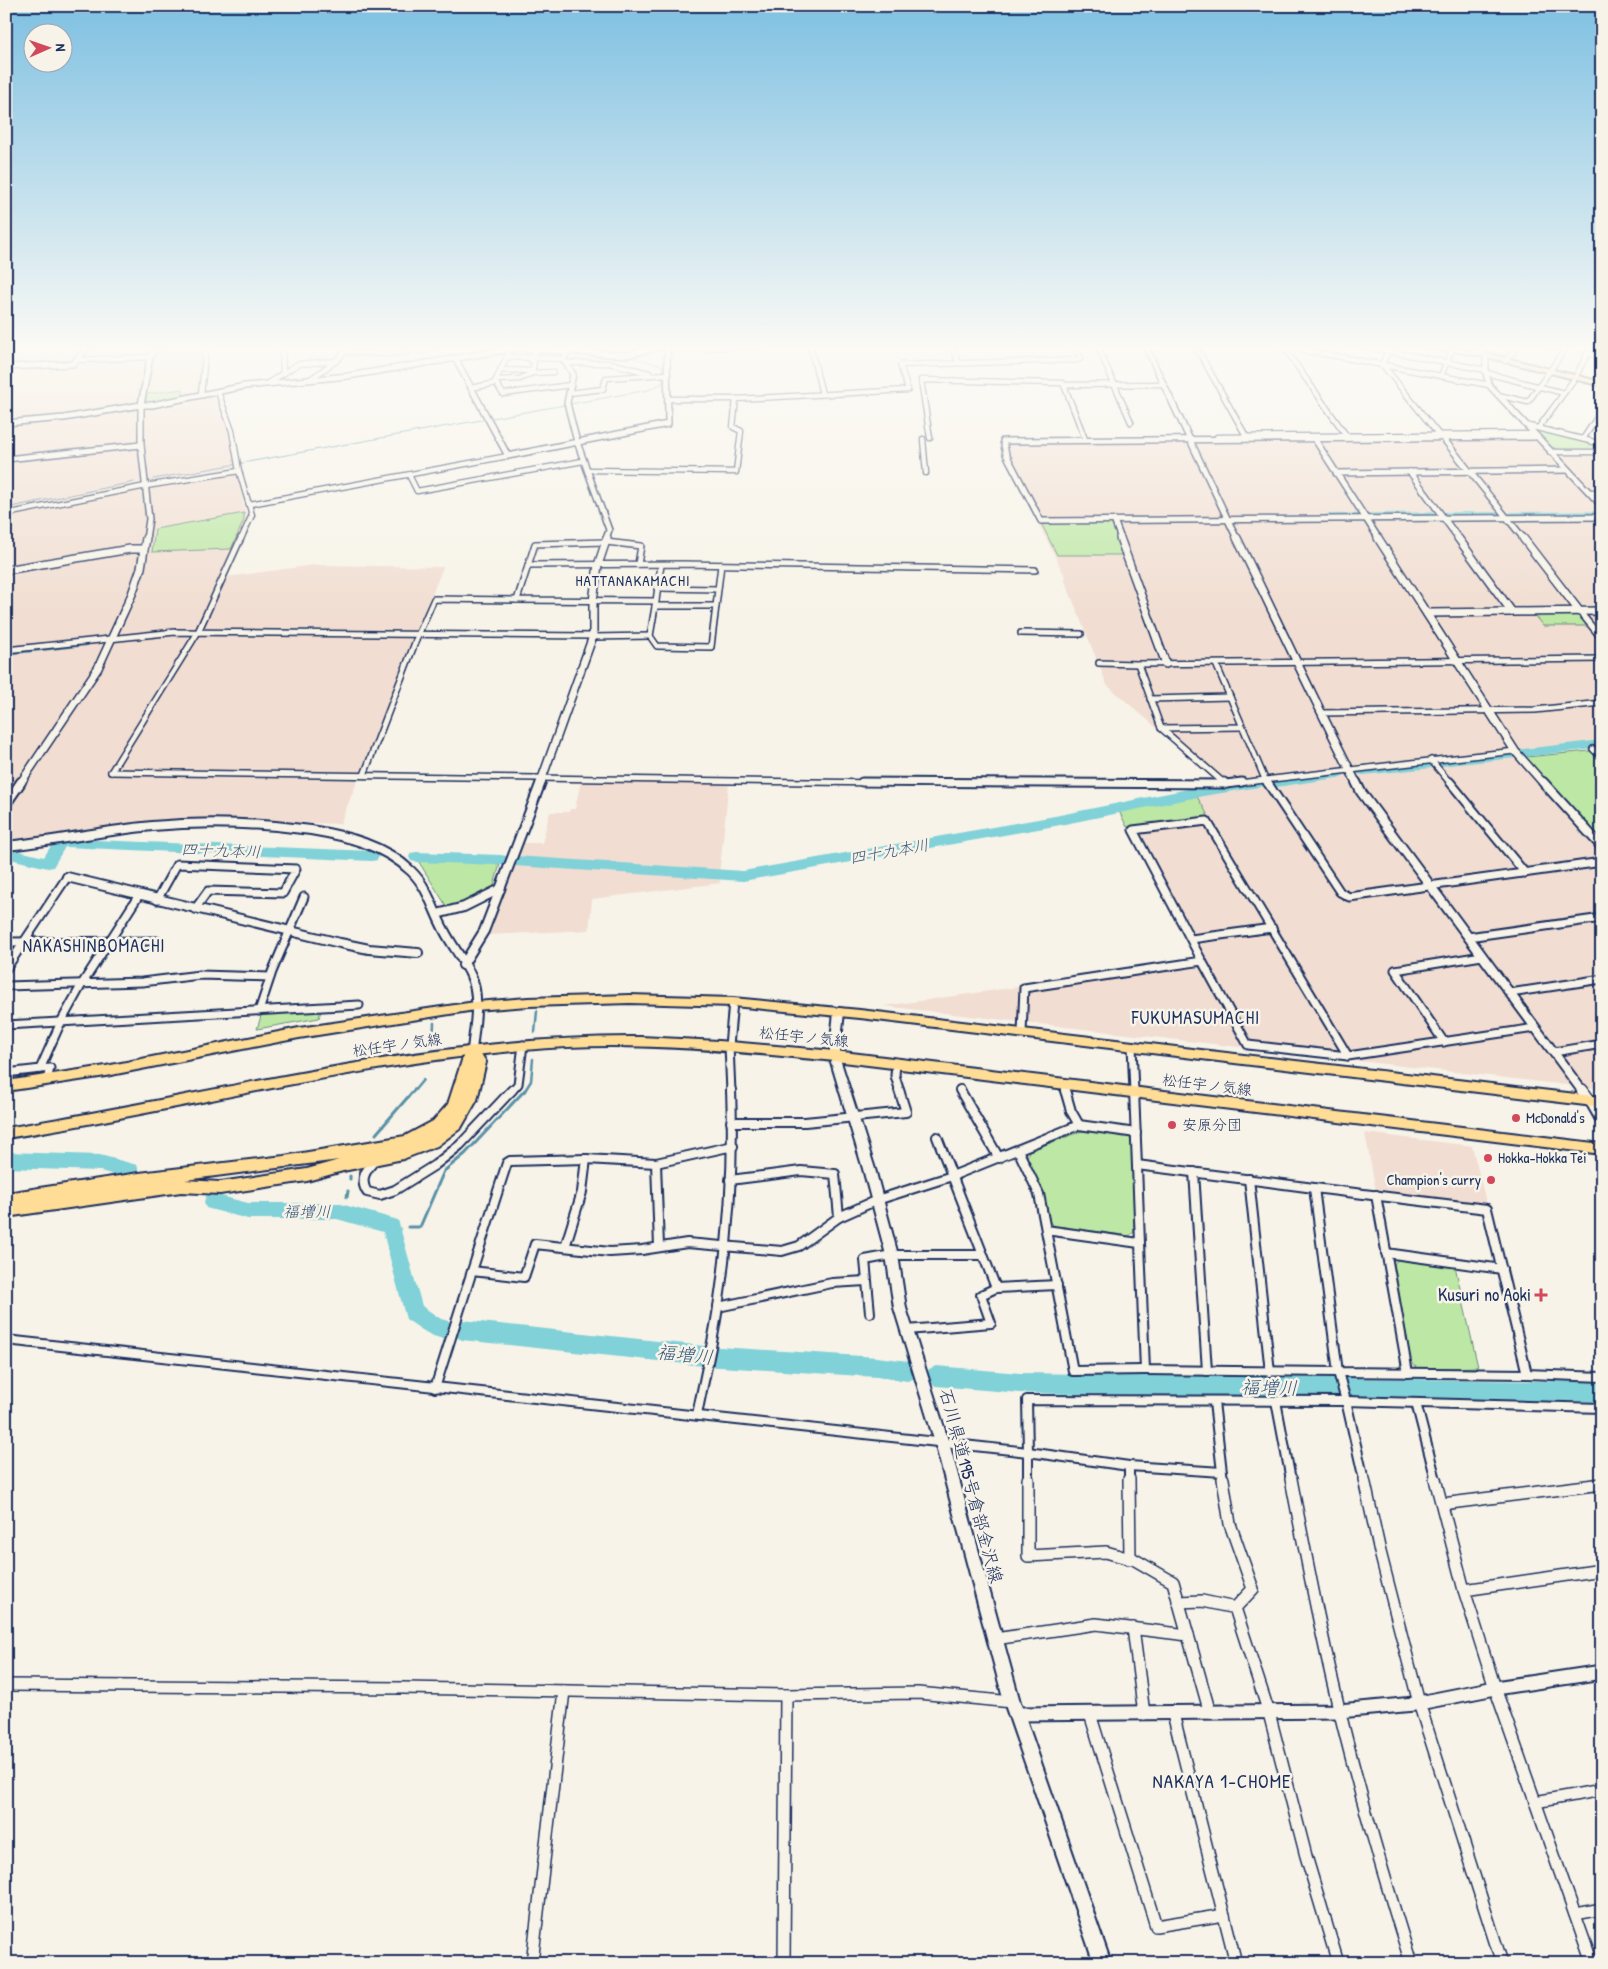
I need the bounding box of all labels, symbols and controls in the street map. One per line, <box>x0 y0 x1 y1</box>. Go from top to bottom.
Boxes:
north arrow <box>22 22 72 72</box>
text: N <box>52 43 71 52</box>
district label: HATTANAKAMACHI <box>575 570 691 591</box>
water label: 四十九本川 <box>848 833 930 869</box>
water label: 四十九本川 <box>181 838 261 862</box>
district label: NAKASHINBOMACHI <box>22 933 166 958</box>
district label: FUKUMASUMACHI <box>1131 1005 1260 1030</box>
street label: 松任宇ノ気線 <box>758 1021 850 1052</box>
street label: 松任宇ノ気線 <box>351 1028 443 1061</box>
street label: 松任宇ノ気線 <box>1161 1069 1253 1100</box>
place label: McDonald's <box>1526 1107 1585 1128</box>
marker: McDonald's <box>1510 1112 1522 1124</box>
place label: 安原分団 <box>1182 1114 1242 1135</box>
marker: 安原分団 <box>1166 1119 1178 1131</box>
place label: Hokka-Hokka Tei <box>1498 1147 1587 1168</box>
marker: Hokka-Hokka Tei <box>1482 1152 1494 1164</box>
place label: Champion's curry <box>1386 1169 1481 1190</box>
marker: Champion's curry <box>1485 1174 1497 1186</box>
water label: 福増川 <box>283 1200 331 1222</box>
place label: Kusuri no Aoki <box>1438 1282 1531 1307</box>
marker: Kusuri no Aoki <box>1535 1289 1547 1301</box>
water label: 福増川 <box>655 1338 715 1370</box>
water label: 福増川 <box>1240 1374 1298 1400</box>
street label: 石川県道195号倉部金沢線 <box>933 1386 1010 1586</box>
district label: NAKAYA 1-CHOME <box>1153 1768 1291 1794</box>

